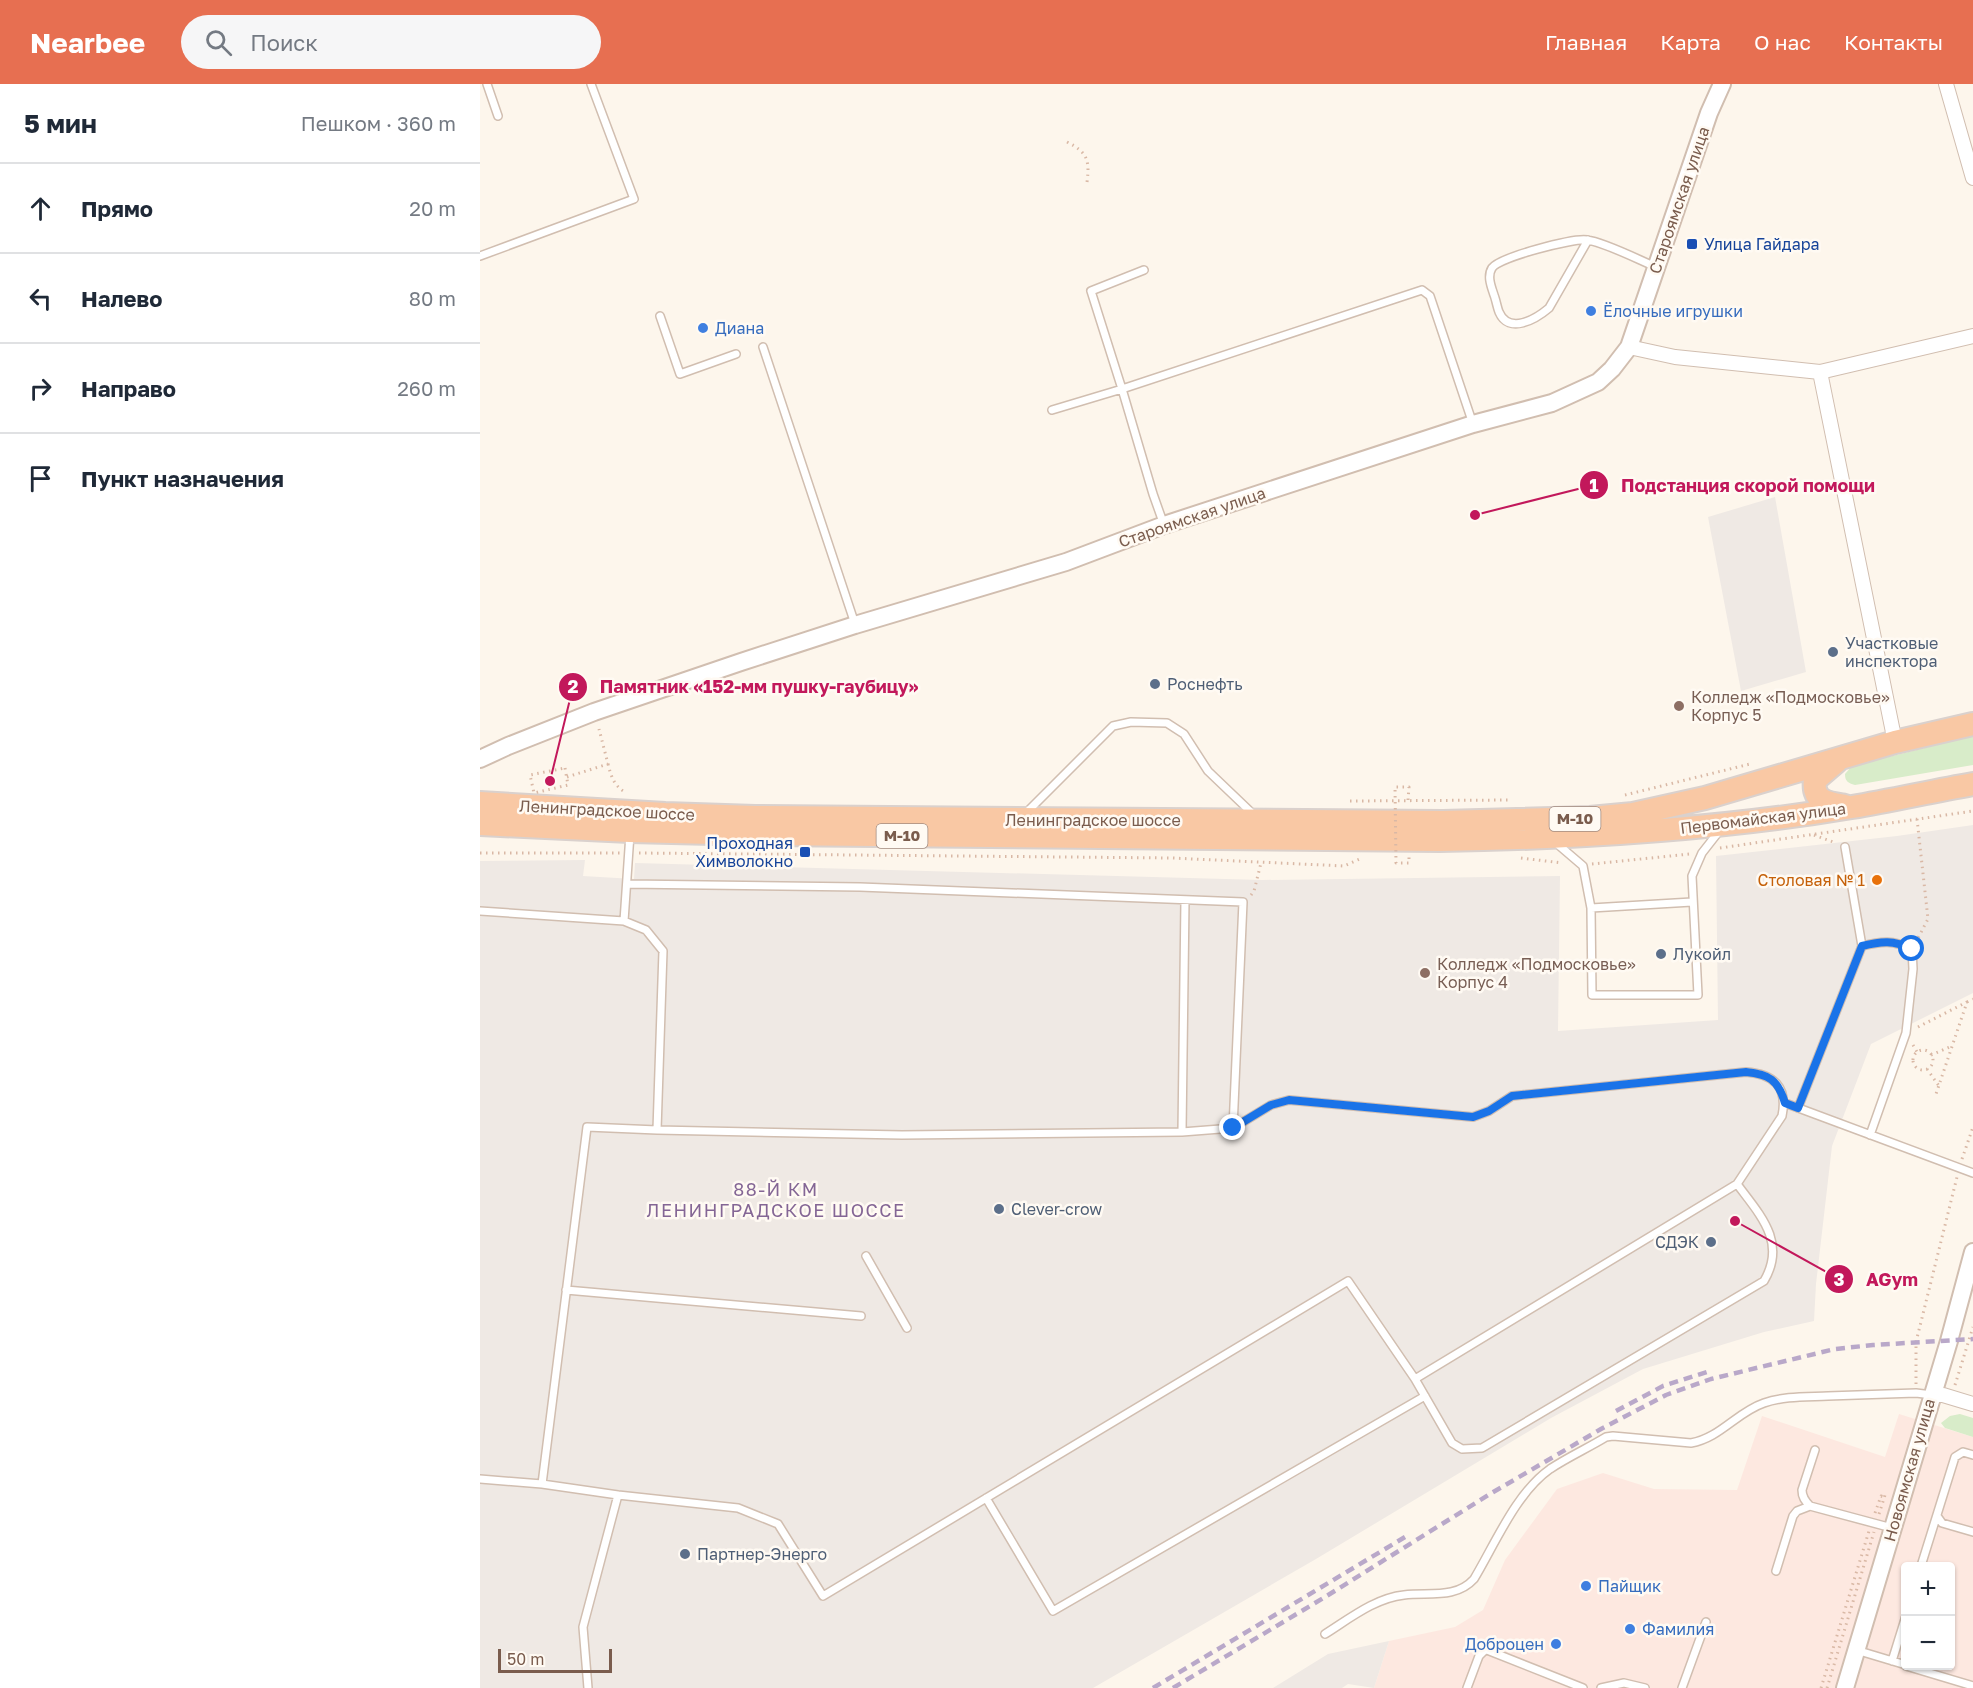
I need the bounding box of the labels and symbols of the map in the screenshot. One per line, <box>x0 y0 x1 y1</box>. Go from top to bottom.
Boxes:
street label: Староямская улица <box>1644 124 1714 276</box>
place label: Улица Гайдара <box>1704 234 1820 254</box>
marker: Улица Гайдара <box>1685 237 1699 251</box>
place label: Ёлочные игрушки <box>1603 301 1743 321</box>
marker: Ёлочные игрушки <box>1584 304 1598 318</box>
place label: Диана <box>715 318 764 338</box>
marker: Диана <box>696 321 710 335</box>
callout: Подстанция скорой помощи <box>1579 467 1887 503</box>
text: 1 <box>1589 474 1599 496</box>
text: Подстанция скорой помощи <box>1621 474 1875 496</box>
street label: Староямская улица <box>1116 482 1268 552</box>
place label: Участковые инспектора <box>1845 633 1938 671</box>
marker: Участковые инспектора <box>1826 645 1840 659</box>
callout: Памятник «152-мм пушку-гаубицу» <box>558 669 930 705</box>
place label: Роснефть <box>1167 674 1243 694</box>
text: 2 <box>568 675 579 697</box>
text: Памятник «152-мм пушку-гаубицу» <box>600 675 919 697</box>
marker: Роснефть <box>1148 677 1162 691</box>
place label: Колледж «Подмосковье» Корпус 5 <box>1691 687 1890 725</box>
marker: Колледж «Подмосковье» Корпус 5 <box>1672 699 1686 713</box>
street label: Ленинградское шоссе <box>519 795 695 825</box>
street label: Первомайская улица <box>1679 798 1847 838</box>
road number: М-10 <box>1550 807 1600 831</box>
street label: Ленинградское шоссе <box>1005 810 1181 830</box>
road number: М-10 <box>876 824 928 848</box>
place label: Проходная Химволокно <box>695 833 793 871</box>
marker: Проходная Химволокно <box>798 845 812 859</box>
place label: Столовая № 1 <box>1758 870 1865 890</box>
marker: Столовая № 1 <box>1870 873 1884 887</box>
route start <box>1898 935 1924 961</box>
place label: Лукойл <box>1673 944 1731 964</box>
marker: Лукойл <box>1654 947 1668 961</box>
place label: Колледж «Подмосковье» Корпус 4 <box>1437 954 1636 992</box>
marker: Колледж «Подмосковье» Корпус 4 <box>1418 966 1432 980</box>
route end <box>1219 1114 1245 1140</box>
district label: 88-Й КМ ЛЕНИНГРАДСКОЕ ШОССЕ <box>647 1178 905 1221</box>
place label: Clever-crow <box>1011 1199 1102 1219</box>
marker: Clever-crow <box>992 1202 1006 1216</box>
place label: СДЭК <box>1655 1232 1699 1252</box>
marker: СДЭК <box>1704 1235 1718 1249</box>
callout: AGym <box>1824 1261 1930 1297</box>
text: 3 <box>1834 1268 1845 1290</box>
text: AGym <box>1866 1268 1918 1290</box>
street label: Новоямская улица <box>1879 1396 1939 1544</box>
place label: Партнер-Энерго <box>697 1544 827 1564</box>
marker: Партнер-Энерго <box>678 1547 692 1561</box>
place label: Пайщик <box>1598 1576 1661 1596</box>
marker: Пайщик <box>1579 1579 1593 1593</box>
place label: Фамилия <box>1642 1619 1714 1639</box>
marker: Фамилия <box>1623 1622 1637 1636</box>
place label: Доброцен <box>1465 1634 1544 1654</box>
marker: Доброцен <box>1549 1637 1563 1651</box>
scale bar <box>498 1646 612 1674</box>

